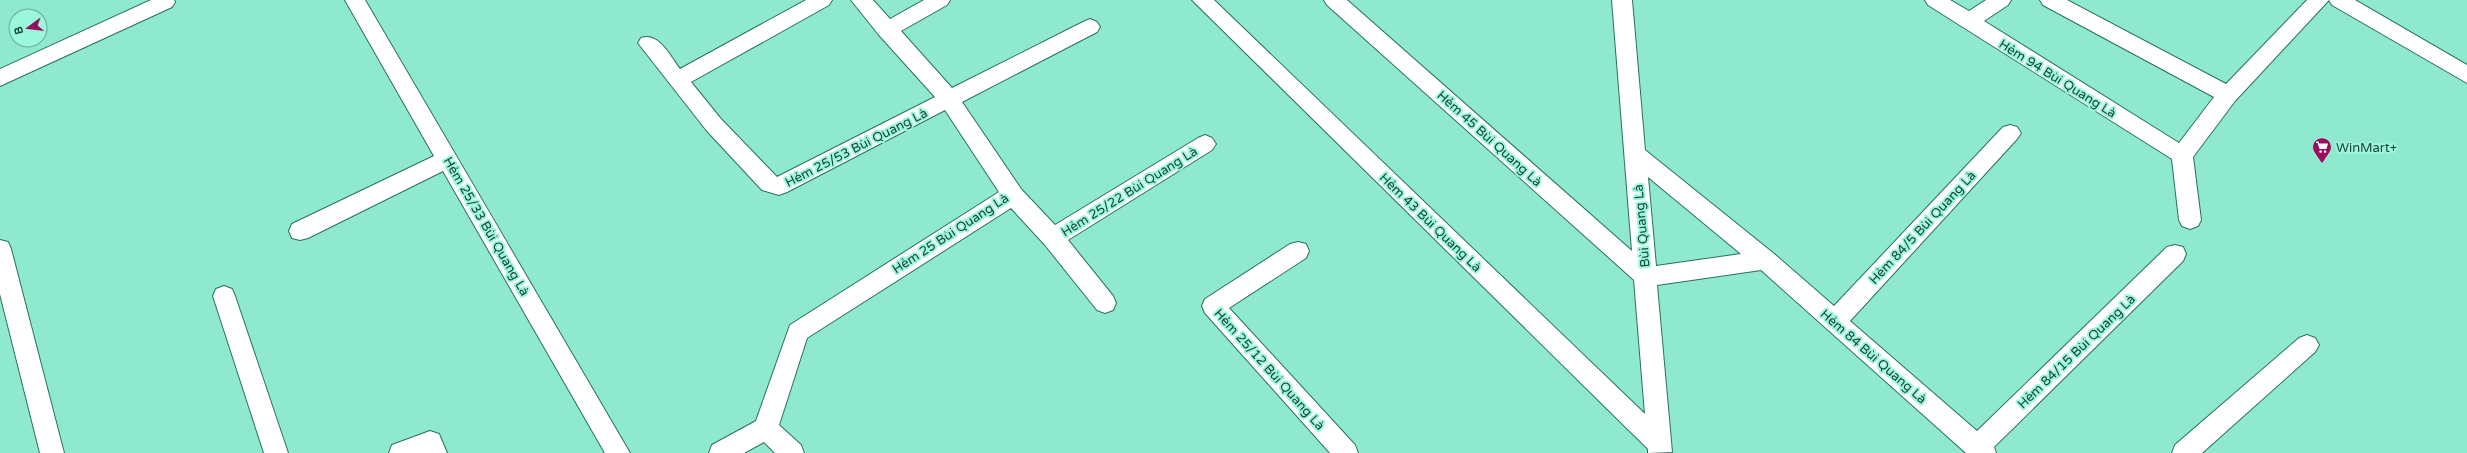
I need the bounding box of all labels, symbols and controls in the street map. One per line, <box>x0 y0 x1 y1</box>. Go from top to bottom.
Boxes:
north arrow <box>8 8 48 48</box>
text: B <box>11 25 26 36</box>
street label: Hẻm 94 Bùi Quang Là <box>1996 36 2119 122</box>
street label: Hẻm 45 Bùi Quang Là <box>1434 87 1545 190</box>
street label: Hẻm 25/53 Bùi Quang Là <box>783 105 930 191</box>
supermarket icon: WinMart+ <box>2311 136 2333 164</box>
place label: WinMart+ <box>2336 140 2397 156</box>
street label: Hẻm 25/22 Bùi Quang Là <box>1058 143 1201 240</box>
street label: Hẻm 25/33 Bùi Quang Là <box>440 154 532 299</box>
street label: Hẻm 84/5 Bùi Quang Là <box>1866 168 1980 288</box>
street label: Hẻm 43 Bùi Quang Là <box>1376 170 1485 276</box>
street label: Bùi Quang Là <box>1630 184 1654 268</box>
street label: Hẻm 25 Bùi Quang Là <box>889 190 1012 277</box>
street label: Hẻm 84/15 Bùi Quang Là <box>2014 291 2139 412</box>
street label: Hẻm 25/12 Bùi Quang Là <box>1211 306 1328 434</box>
street label: Hẻm 84 Bùi Quang Là <box>1817 306 1930 407</box>

